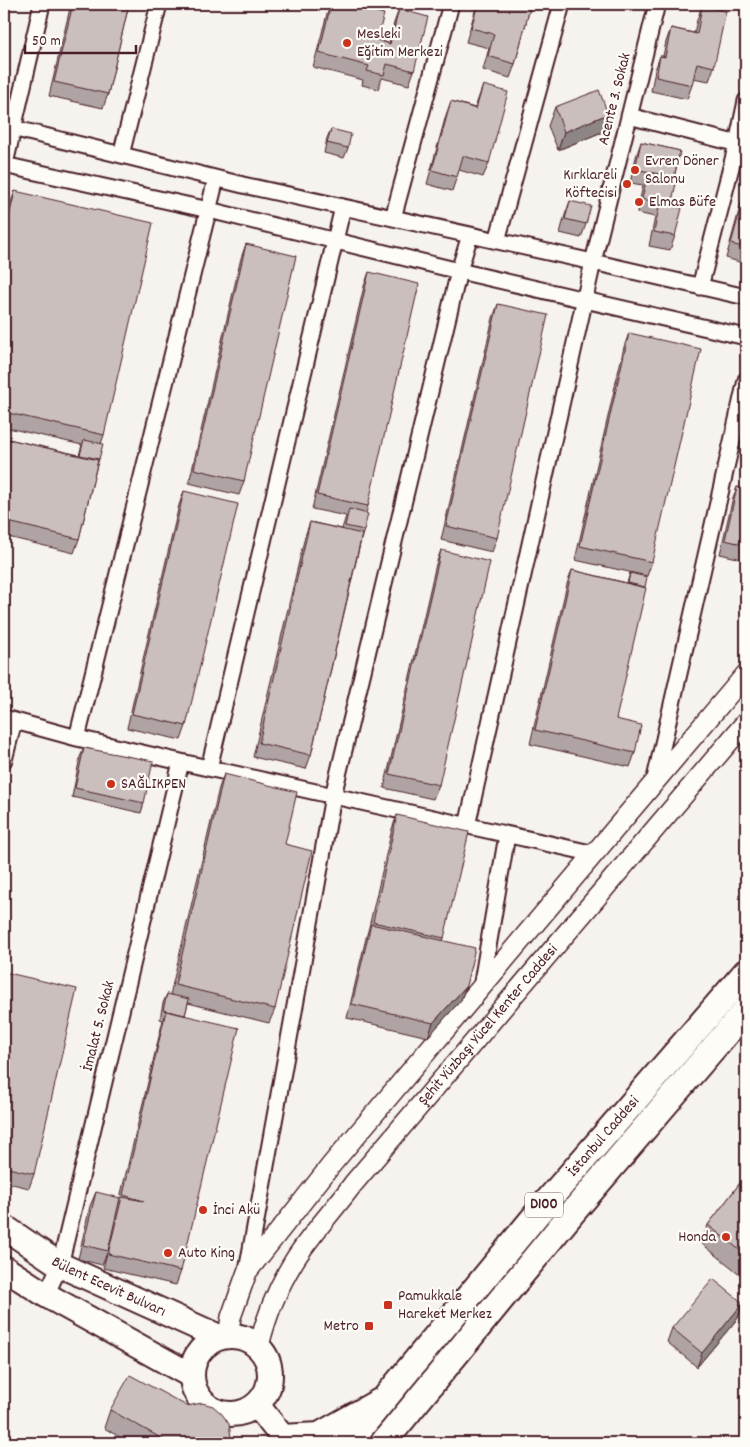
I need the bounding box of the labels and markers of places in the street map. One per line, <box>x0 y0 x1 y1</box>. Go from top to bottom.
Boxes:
place label: Mesleki Eğitim Merkezi <box>357 23 443 64</box>
marker: Mesleki Eğitim Merkezi <box>341 37 353 49</box>
place label: Evren Döner Salonu <box>645 150 719 191</box>
place label: Kırklareli Köftecisi <box>563 164 617 205</box>
marker: Evren Döner Salonu <box>629 164 641 176</box>
marker: Kırklareli Köftecisi <box>621 178 633 190</box>
place label: Elmas Büfe <box>649 191 716 214</box>
marker: Elmas Büfe <box>633 196 645 208</box>
place label: SAĞLIKPEN <box>121 773 186 796</box>
marker: SAĞLIKPEN <box>105 778 117 790</box>
place label: İnci Akü <box>213 1199 260 1222</box>
marker: İnci Akü <box>197 1204 209 1216</box>
place label: Honda <box>678 1226 716 1249</box>
marker: Honda <box>720 1231 732 1243</box>
place label: Auto King <box>178 1242 235 1265</box>
marker: Auto King <box>162 1247 174 1259</box>
place label: Pamukkale Hareket Merkez <box>398 1285 492 1326</box>
marker: Pamukkale Hareket Merkez <box>382 1299 394 1311</box>
place label: Metro <box>324 1315 359 1338</box>
marker: Metro <box>363 1320 375 1332</box>

